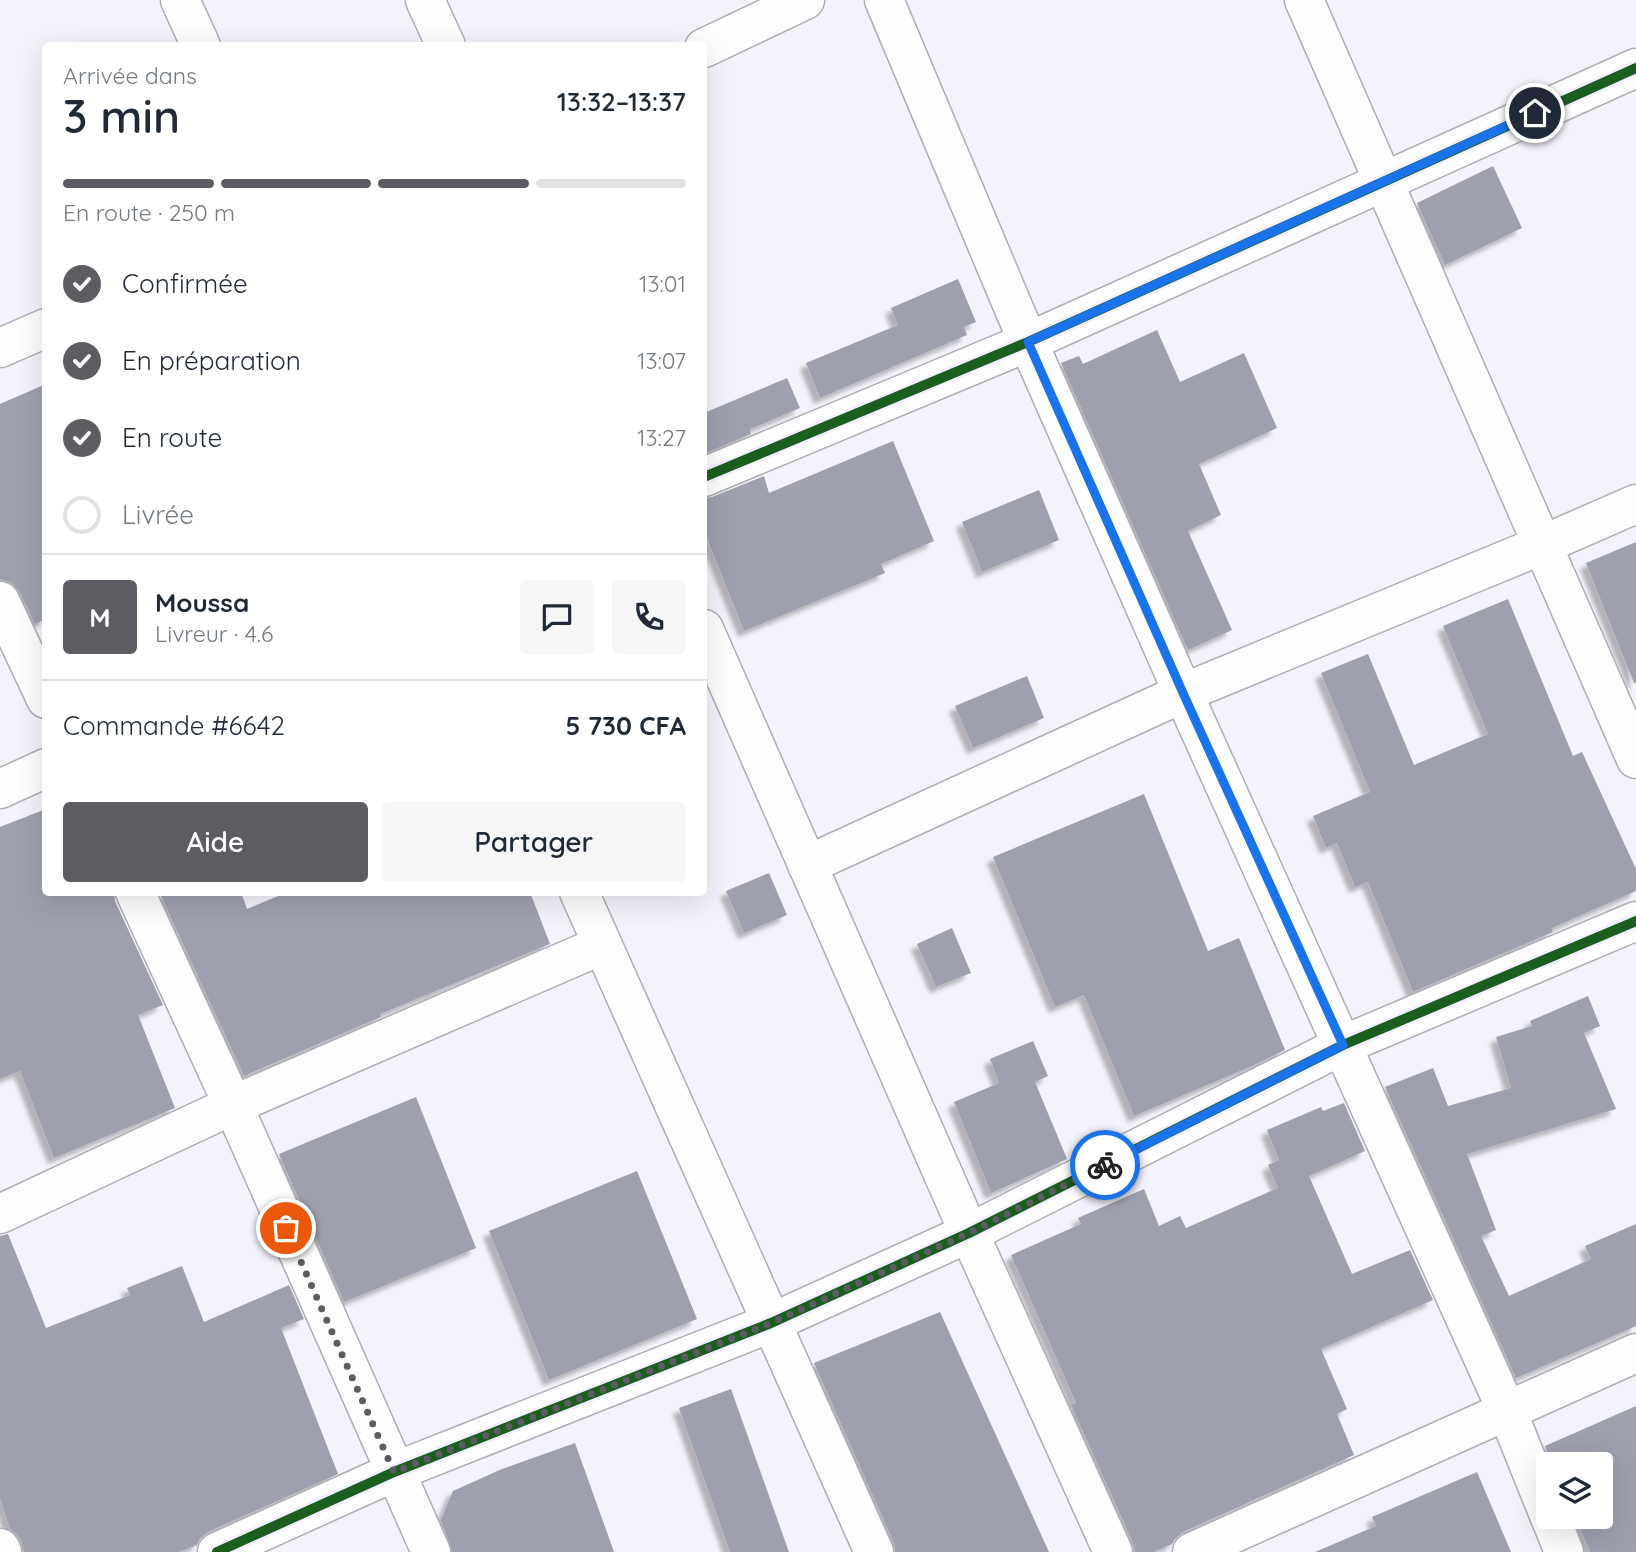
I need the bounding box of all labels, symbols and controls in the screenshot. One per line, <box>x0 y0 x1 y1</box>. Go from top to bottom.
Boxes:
text: Arrivée dans <box>63 61 197 90</box>
pin <box>1505 83 1565 143</box>
text: 13:32–13:37 <box>557 85 686 118</box>
text: 3 min <box>63 87 180 145</box>
icon: home <box>1516 94 1554 132</box>
text: En route · 250 m <box>63 198 235 227</box>
icon: check <box>63 265 101 303</box>
text: Confirmée <box>122 267 248 300</box>
text: 13:01 <box>639 269 686 298</box>
icon: check <box>63 342 101 380</box>
text: En préparation <box>122 344 301 377</box>
text: 13:07 <box>637 346 686 375</box>
icon: check <box>63 419 101 457</box>
text: En route <box>122 421 222 454</box>
text: 13:27 <box>637 423 686 452</box>
text: Livrée <box>122 498 194 531</box>
button: chat <box>520 580 594 654</box>
button: phone <box>612 580 686 654</box>
text: Moussa <box>155 586 249 619</box>
text: M <box>89 601 111 634</box>
text: Livreur · 4.6 <box>155 619 273 648</box>
text: Commande #6642 <box>63 709 285 742</box>
text: 5 730 CFA <box>566 709 686 742</box>
button: Aide <box>63 802 368 882</box>
button: Partager <box>382 802 686 882</box>
courier <box>1070 1130 1140 1200</box>
icon: bike <box>1086 1146 1124 1184</box>
pin <box>256 1198 316 1258</box>
icon: bag <box>267 1209 305 1247</box>
map controls <box>1536 1452 1613 1529</box>
button: layers <box>1536 1452 1613 1529</box>

